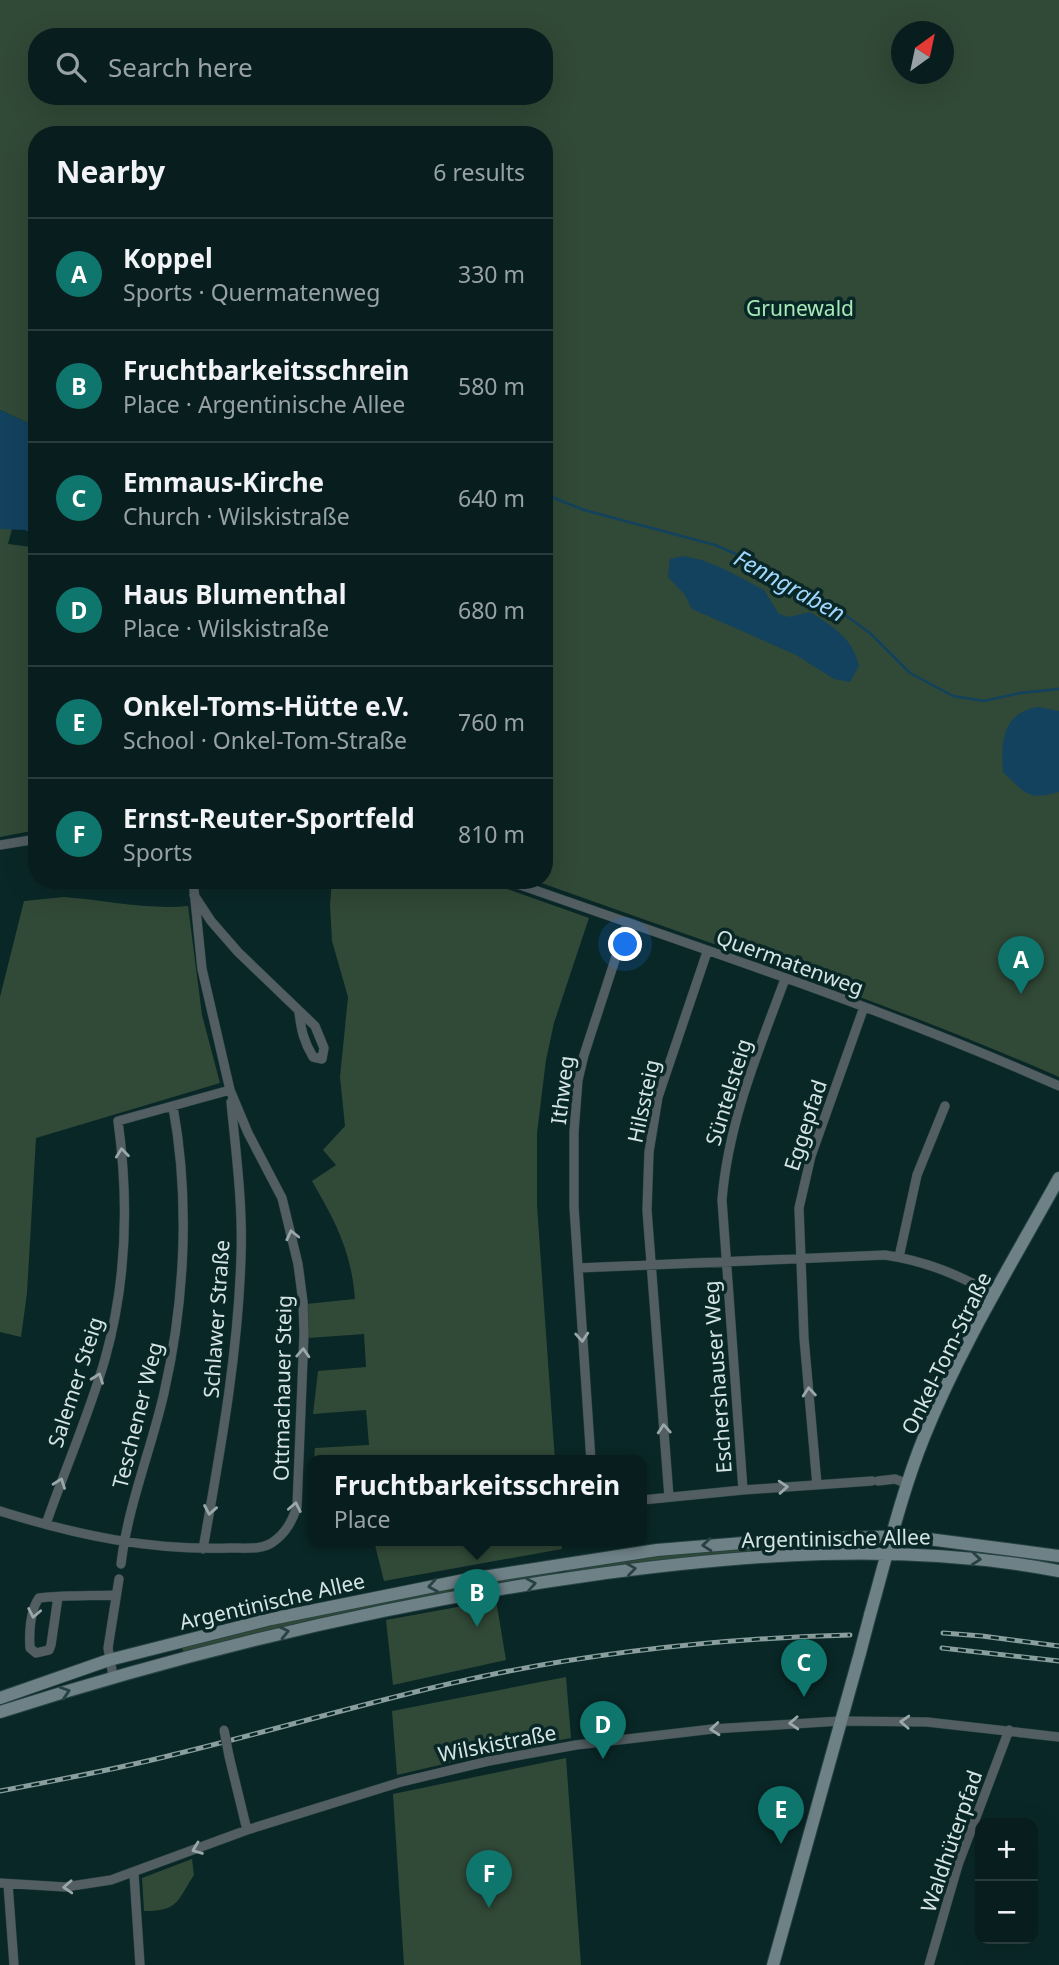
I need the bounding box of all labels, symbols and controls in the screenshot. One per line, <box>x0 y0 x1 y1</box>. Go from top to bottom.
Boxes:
north arrow <box>891 21 954 84</box>
search box <box>28 28 553 105</box>
icon: search <box>52 48 90 86</box>
text: Search here <box>108 49 253 85</box>
text: Nearby <box>56 151 165 192</box>
text: 6 results <box>433 156 525 188</box>
text: Koppel <box>123 240 213 276</box>
text: A <box>71 258 87 290</box>
text: 330 m <box>458 258 525 290</box>
text: Sports · Quermatenweg <box>123 276 380 308</box>
park label: Grunewald <box>746 294 854 322</box>
text: Fruchtbarkeitsschrein <box>123 352 409 388</box>
text: B <box>71 370 87 402</box>
text: 580 m <box>458 370 525 402</box>
text: Place · Argentinische Allee <box>123 388 405 420</box>
text: Emmaus-Kirche <box>123 464 324 500</box>
text: C <box>72 482 86 514</box>
text: 640 m <box>458 482 525 514</box>
text: Church · Wilskistraße <box>123 500 350 532</box>
water label: Fenngraben <box>729 541 851 629</box>
text: Haus Blumenthal <box>123 576 346 612</box>
text: D <box>71 594 87 626</box>
text: 680 m <box>458 594 525 626</box>
text: Place · Wilskistraße <box>123 612 329 644</box>
text: Onkel-Toms-Hütte e.V. <box>123 688 409 724</box>
text: E <box>73 706 85 738</box>
text: 760 m <box>458 706 525 738</box>
text: School · Onkel-Tom-Straße <box>123 724 407 756</box>
text: Ernst-Reuter-Sportfeld <box>123 800 415 836</box>
text: F <box>73 818 85 850</box>
text: 810 m <box>458 818 525 850</box>
text: Sports <box>123 836 193 868</box>
street label: Quermatenweg <box>712 922 868 1002</box>
your location <box>608 927 642 961</box>
pin: A <box>998 936 1044 994</box>
street label: Süntelsteig <box>699 1035 757 1149</box>
street label: Ithweg <box>544 1054 580 1126</box>
street label: Hilssteig <box>621 1057 665 1145</box>
street label: Eggepfad <box>777 1076 833 1174</box>
one-way arrow <box>115 1148 130 1159</box>
one-way arrow <box>285 1229 300 1241</box>
street label: Schlawer Straße <box>197 1239 235 1399</box>
street label: Onkel-Tom-Straße <box>895 1267 997 1439</box>
street label: Eschershauser Weg <box>696 1280 738 1474</box>
street label: Ottmachauer Steig <box>266 1295 298 1481</box>
street label: Salemer Steig <box>41 1313 109 1451</box>
one-way arrow <box>575 1331 590 1342</box>
street label: Teschener Weg <box>105 1339 169 1491</box>
one-way arrow <box>296 1347 311 1358</box>
one-way arrow <box>90 1373 104 1385</box>
one-way arrow <box>802 1386 817 1397</box>
one-way arrow <box>657 1423 672 1434</box>
popup <box>307 1455 647 1546</box>
text: Fruchtbarkeitsschrein <box>334 1467 620 1503</box>
one-way arrow <box>52 1478 66 1490</box>
one-way arrow <box>777 1480 788 1495</box>
one-way arrow <box>287 1501 302 1513</box>
text: Place <box>334 1503 391 1535</box>
one-way arrow <box>203 1505 218 1516</box>
street label: Argentinische Allee <box>741 1522 931 1554</box>
one-way arrow <box>701 1537 712 1552</box>
one-way arrow <box>971 1551 982 1566</box>
one-way arrow <box>625 1562 637 1577</box>
street label: Argentinische Allee <box>177 1566 367 1636</box>
pin: B <box>454 1569 500 1627</box>
one-way arrow <box>427 1577 439 1592</box>
one-way arrow <box>525 1577 537 1592</box>
one-way arrow <box>27 1607 42 1619</box>
one-way arrow <box>278 1626 290 1640</box>
pin: C <box>781 1639 827 1697</box>
one-way arrow <box>59 1685 71 1700</box>
pin: D <box>580 1701 626 1759</box>
one-way arrow <box>899 1714 910 1729</box>
one-way arrow <box>788 1715 799 1730</box>
street label: Wilskistraße <box>436 1718 558 1768</box>
one-way arrow <box>709 1721 720 1736</box>
street label: Waldhüterpfad <box>914 1766 988 1916</box>
pin: E <box>758 1786 804 1844</box>
map controls <box>975 1818 1038 1944</box>
button: + <box>975 1818 1038 1881</box>
one-way arrow <box>191 1841 203 1855</box>
pin: F <box>466 1850 512 1908</box>
one-way arrow <box>62 1879 73 1894</box>
button: − <box>975 1881 1038 1944</box>

